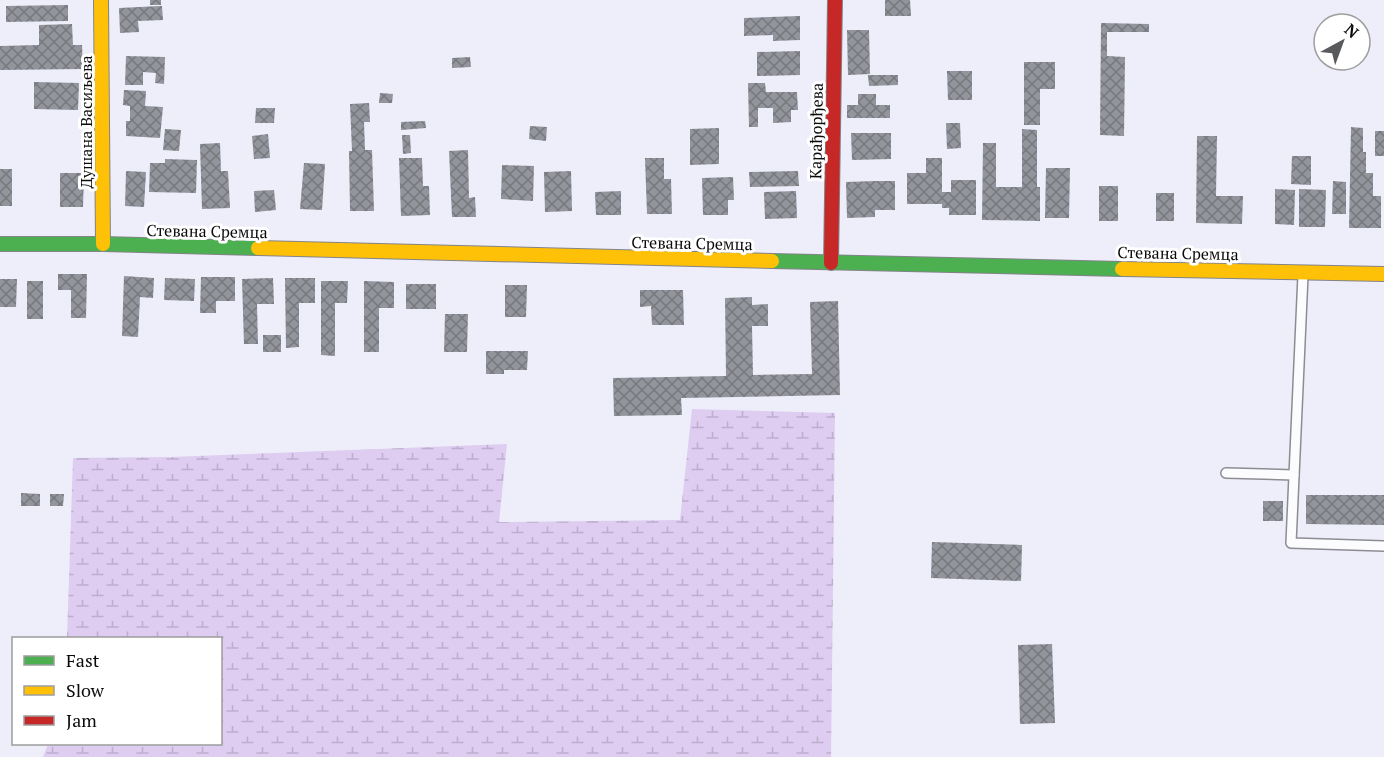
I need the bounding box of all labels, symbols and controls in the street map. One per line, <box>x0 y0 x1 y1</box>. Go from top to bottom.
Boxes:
north arrow <box>1312 12 1372 72</box>
text: N <box>1340 18 1364 43</box>
street label: Душана Васиљева <box>75 55 97 189</box>
street label: Карађорђева <box>804 83 828 179</box>
street label: Стевана Сремца <box>146 219 268 243</box>
street label: Стевана Сремца <box>631 231 753 255</box>
street label: Стевана Сремца <box>1117 241 1239 265</box>
legend <box>12 637 222 745</box>
text: Fast <box>66 648 100 672</box>
text: Slow <box>66 678 105 702</box>
text: Jam <box>66 708 97 732</box>

